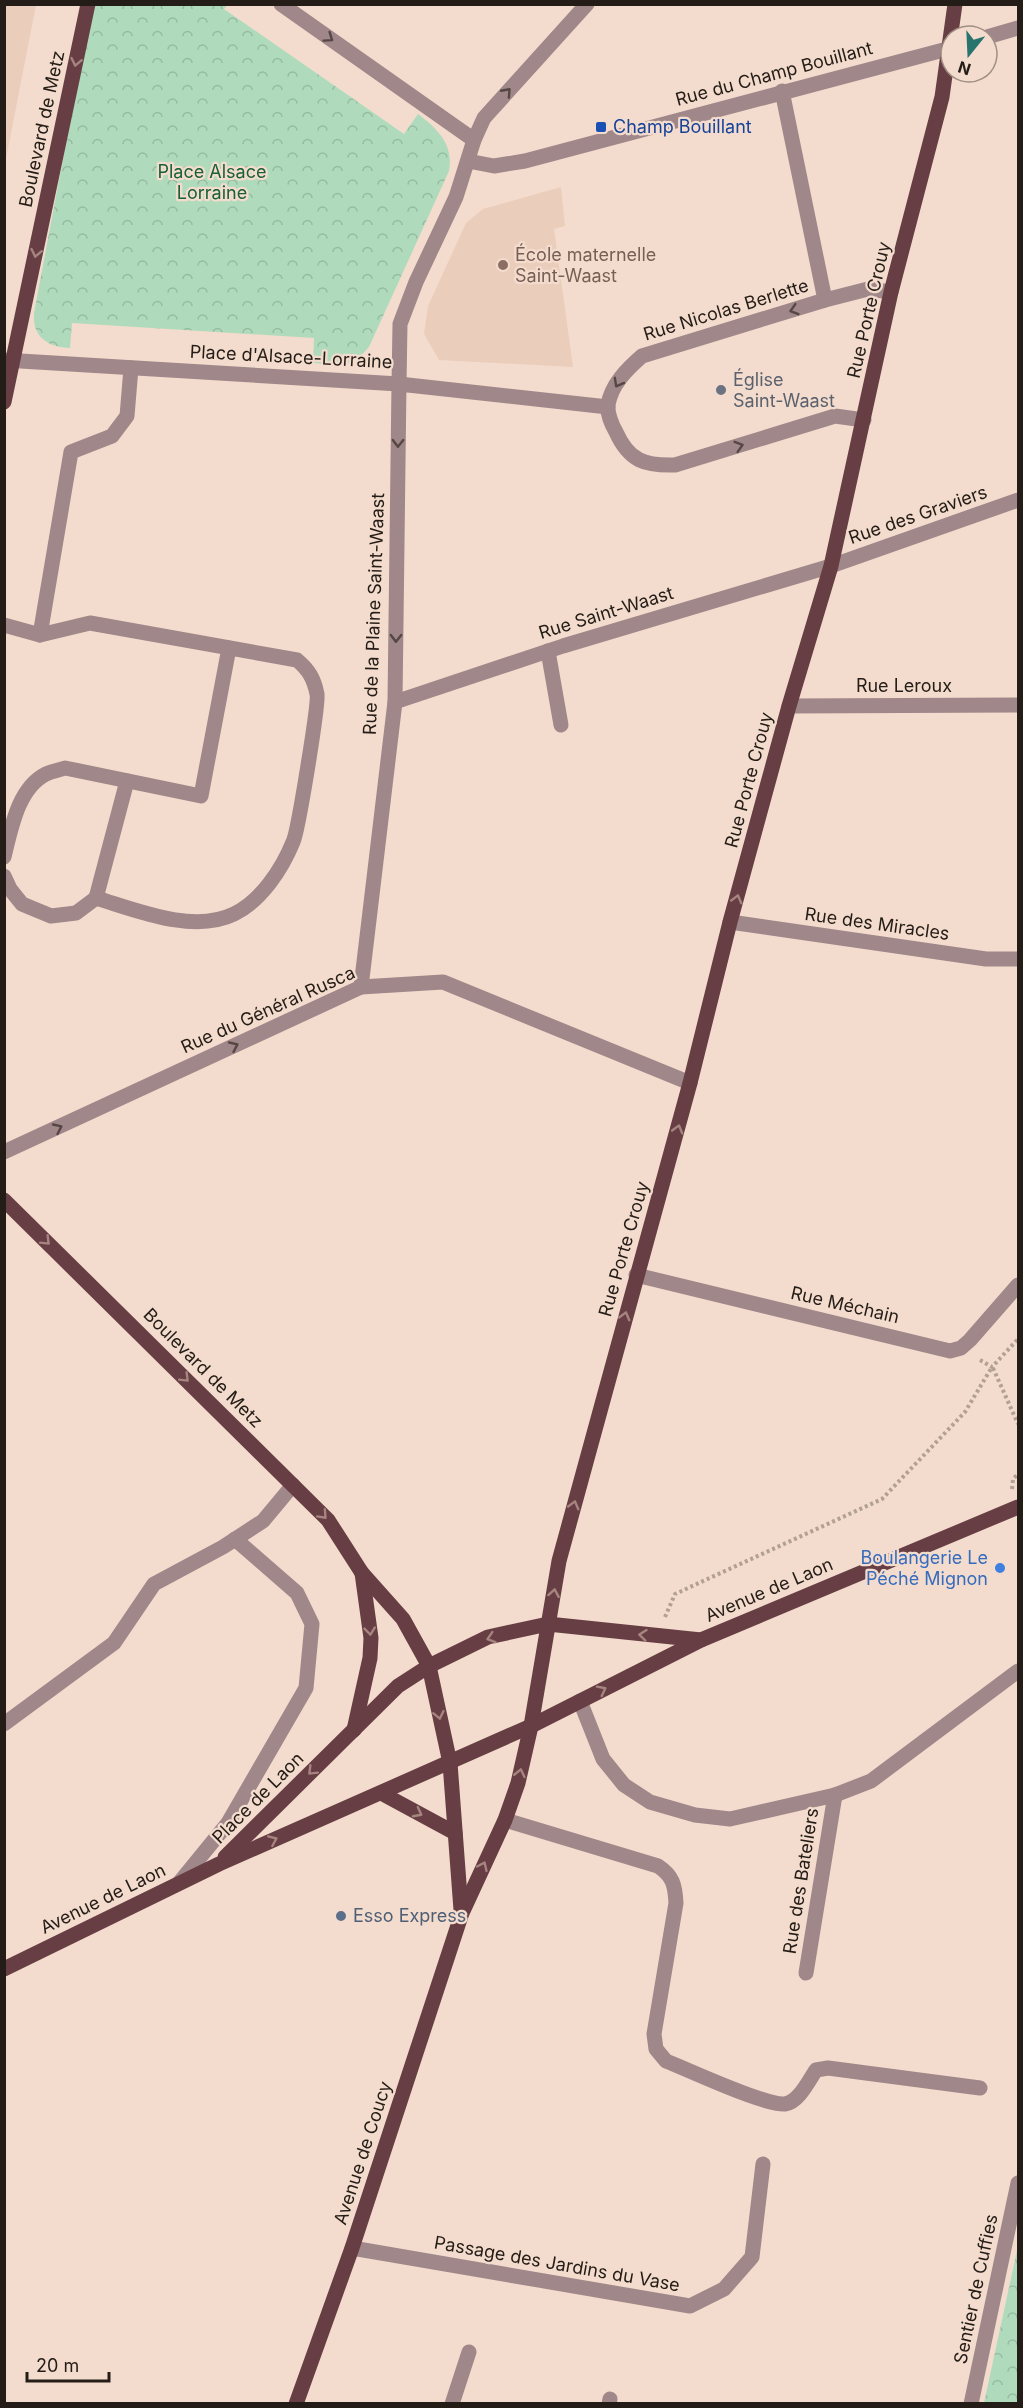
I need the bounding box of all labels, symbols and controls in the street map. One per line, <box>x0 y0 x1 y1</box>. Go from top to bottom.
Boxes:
north arrow <box>939 24 999 84</box>
one-way arrow <box>323 31 334 42</box>
street label: Rue du Champ Bouillant <box>673 37 875 110</box>
street label: Boulevard de Metz <box>15 49 68 209</box>
one-way arrow <box>70 56 83 66</box>
text: N <box>955 57 973 80</box>
one-way arrow <box>500 89 511 100</box>
place label: Champ Bouillant <box>613 116 752 137</box>
marker: Champ Bouillant <box>594 120 608 134</box>
park label: Place Alsace Lorraine <box>158 161 266 203</box>
street label: Rue Porte Crouy <box>843 240 894 380</box>
place label: École maternelle Saint-Waast <box>515 243 656 286</box>
one-way arrow <box>30 247 43 257</box>
marker: École maternelle Saint-Waast <box>496 258 510 272</box>
street label: Rue Nicolas Berlette <box>641 274 811 345</box>
one-way arrow <box>789 303 800 315</box>
street label: Place d'Alsace-Lorraine <box>189 341 393 372</box>
place label: Église Saint-Waast <box>733 368 835 411</box>
one-way arrow <box>614 376 625 387</box>
marker: Église Saint-Waast <box>714 383 728 397</box>
one-way arrow <box>392 438 404 447</box>
one-way arrow <box>733 440 744 453</box>
street label: Rue des Graviers <box>846 481 990 548</box>
street label: Rue de la Plaine Saint-Waast <box>359 492 388 735</box>
street label: Rue Saint-Waast <box>536 582 676 643</box>
one-way arrow <box>390 633 402 642</box>
street label: Rue Leroux <box>856 675 952 696</box>
street label: Rue Porte Crouy <box>720 710 777 850</box>
one-way arrow <box>729 894 742 904</box>
street label: Rue des Miracles <box>803 903 951 944</box>
street label: Rue du Général Rusca <box>178 962 358 1057</box>
one-way arrow <box>228 1041 239 1053</box>
one-way arrow <box>51 1123 62 1135</box>
one-way arrow <box>671 1124 683 1134</box>
street label: Rue Porte Crouy <box>594 1179 653 1319</box>
one-way arrow <box>39 1234 50 1245</box>
street label: Rue Méchain <box>789 1282 901 1327</box>
street label: Boulevard de Metz <box>140 1304 267 1431</box>
one-way arrow <box>618 1311 630 1322</box>
one-way arrow <box>177 1371 188 1382</box>
one-way arrow <box>567 1500 580 1510</box>
one-way arrow <box>316 1508 327 1519</box>
place label: Boulangerie Le Péché Mignon <box>861 1547 988 1589</box>
street label: Avenue de Laon <box>702 1553 836 1626</box>
marker: Boulangerie Le Péché Mignon <box>993 1561 1007 1575</box>
one-way arrow <box>547 1588 559 1597</box>
one-way arrow <box>363 1627 376 1636</box>
one-way arrow <box>639 1629 648 1642</box>
one-way arrow <box>486 1630 497 1643</box>
one-way arrow <box>596 1686 607 1697</box>
one-way arrow <box>432 1709 445 1719</box>
street label: Place de Laon <box>208 1748 308 1848</box>
one-way arrow <box>309 1764 319 1775</box>
one-way arrow <box>513 1769 526 1779</box>
one-way arrow <box>412 1806 422 1817</box>
street label: Rue des Bateliers <box>779 1806 822 1955</box>
one-way arrow <box>266 1836 277 1848</box>
street label: Avenue de Laon <box>37 1859 169 1938</box>
one-way arrow <box>476 1862 488 1873</box>
place label: Esso Express <box>353 1905 466 1926</box>
marker: Esso Express <box>334 1909 348 1923</box>
street label: Avenue de Coucy <box>329 2079 396 2227</box>
street label: Sentier de Cuffies <box>949 2212 1002 2366</box>
street label: Passage des Jardins du Vase <box>433 2232 682 2295</box>
scale bar <box>27 2345 110 2383</box>
text: 20 m <box>36 2355 79 2376</box>

